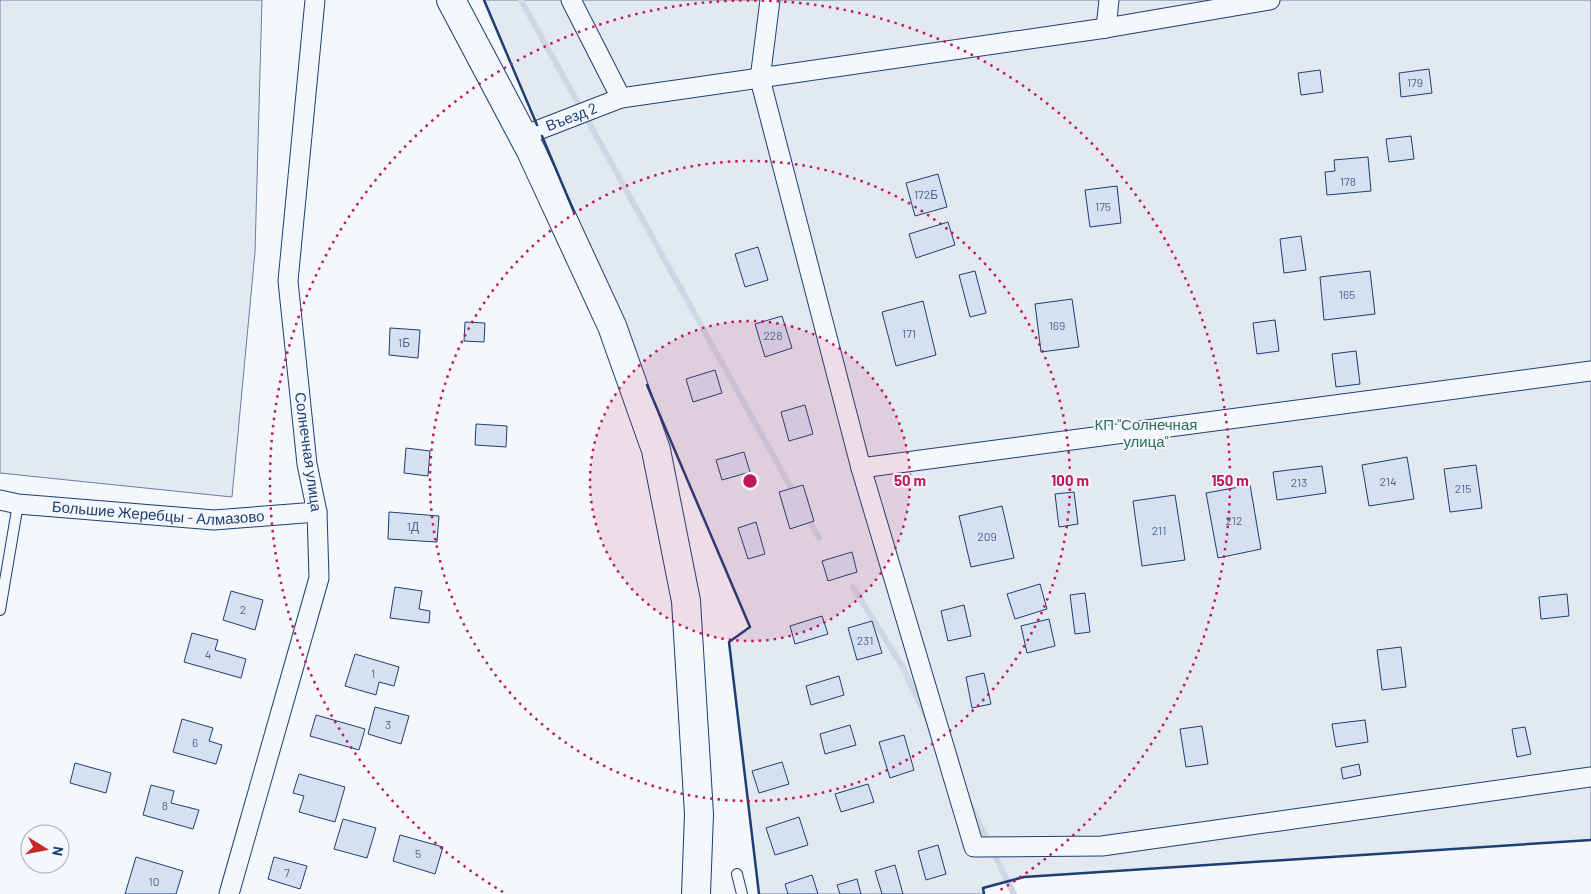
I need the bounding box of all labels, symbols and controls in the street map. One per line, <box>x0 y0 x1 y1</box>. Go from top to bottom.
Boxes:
house number: 179 <box>1407 75 1423 89</box>
street label: Въезд 2 <box>543 98 599 134</box>
house number: 178 <box>1340 174 1356 188</box>
house number: 172Б <box>914 187 938 201</box>
house number: 175 <box>1095 199 1111 213</box>
house number: 165 <box>1339 287 1355 301</box>
house number: 169 <box>1049 318 1065 332</box>
house number: 171 <box>902 326 916 340</box>
house number: 228 <box>763 328 783 342</box>
house number: 1Б <box>398 335 410 349</box>
street label: Солнечная улица <box>292 391 326 513</box>
park label: КП "Солнечная улица" <box>1095 415 1197 450</box>
text: 50 m <box>894 471 926 489</box>
text: 100 m <box>1051 471 1089 489</box>
text: 150 m <box>1211 471 1249 489</box>
centre of rings <box>741 472 759 490</box>
house number: 214 <box>1379 474 1397 488</box>
house number: 213 <box>1291 475 1307 489</box>
house number: 215 <box>1455 481 1471 495</box>
street label: Большие Жеребцы - Алмазово <box>51 497 265 528</box>
house number: 212 <box>1226 513 1242 527</box>
house number: 1Д <box>407 519 419 534</box>
house number: 211 <box>1152 523 1166 537</box>
house number: 209 <box>977 529 997 543</box>
house number: 2 <box>240 602 246 616</box>
house number: 231 <box>857 633 873 647</box>
house number: 4 <box>205 647 211 661</box>
house number: 1 <box>371 666 375 680</box>
house number: 3 <box>385 717 391 731</box>
house number: 6 <box>192 735 198 749</box>
house number: 8 <box>162 798 168 812</box>
north arrow <box>20 824 70 874</box>
text: N <box>49 845 67 857</box>
house number: 5 <box>415 846 421 860</box>
house number: 7 <box>284 865 290 879</box>
house number: 10 <box>149 874 159 888</box>

